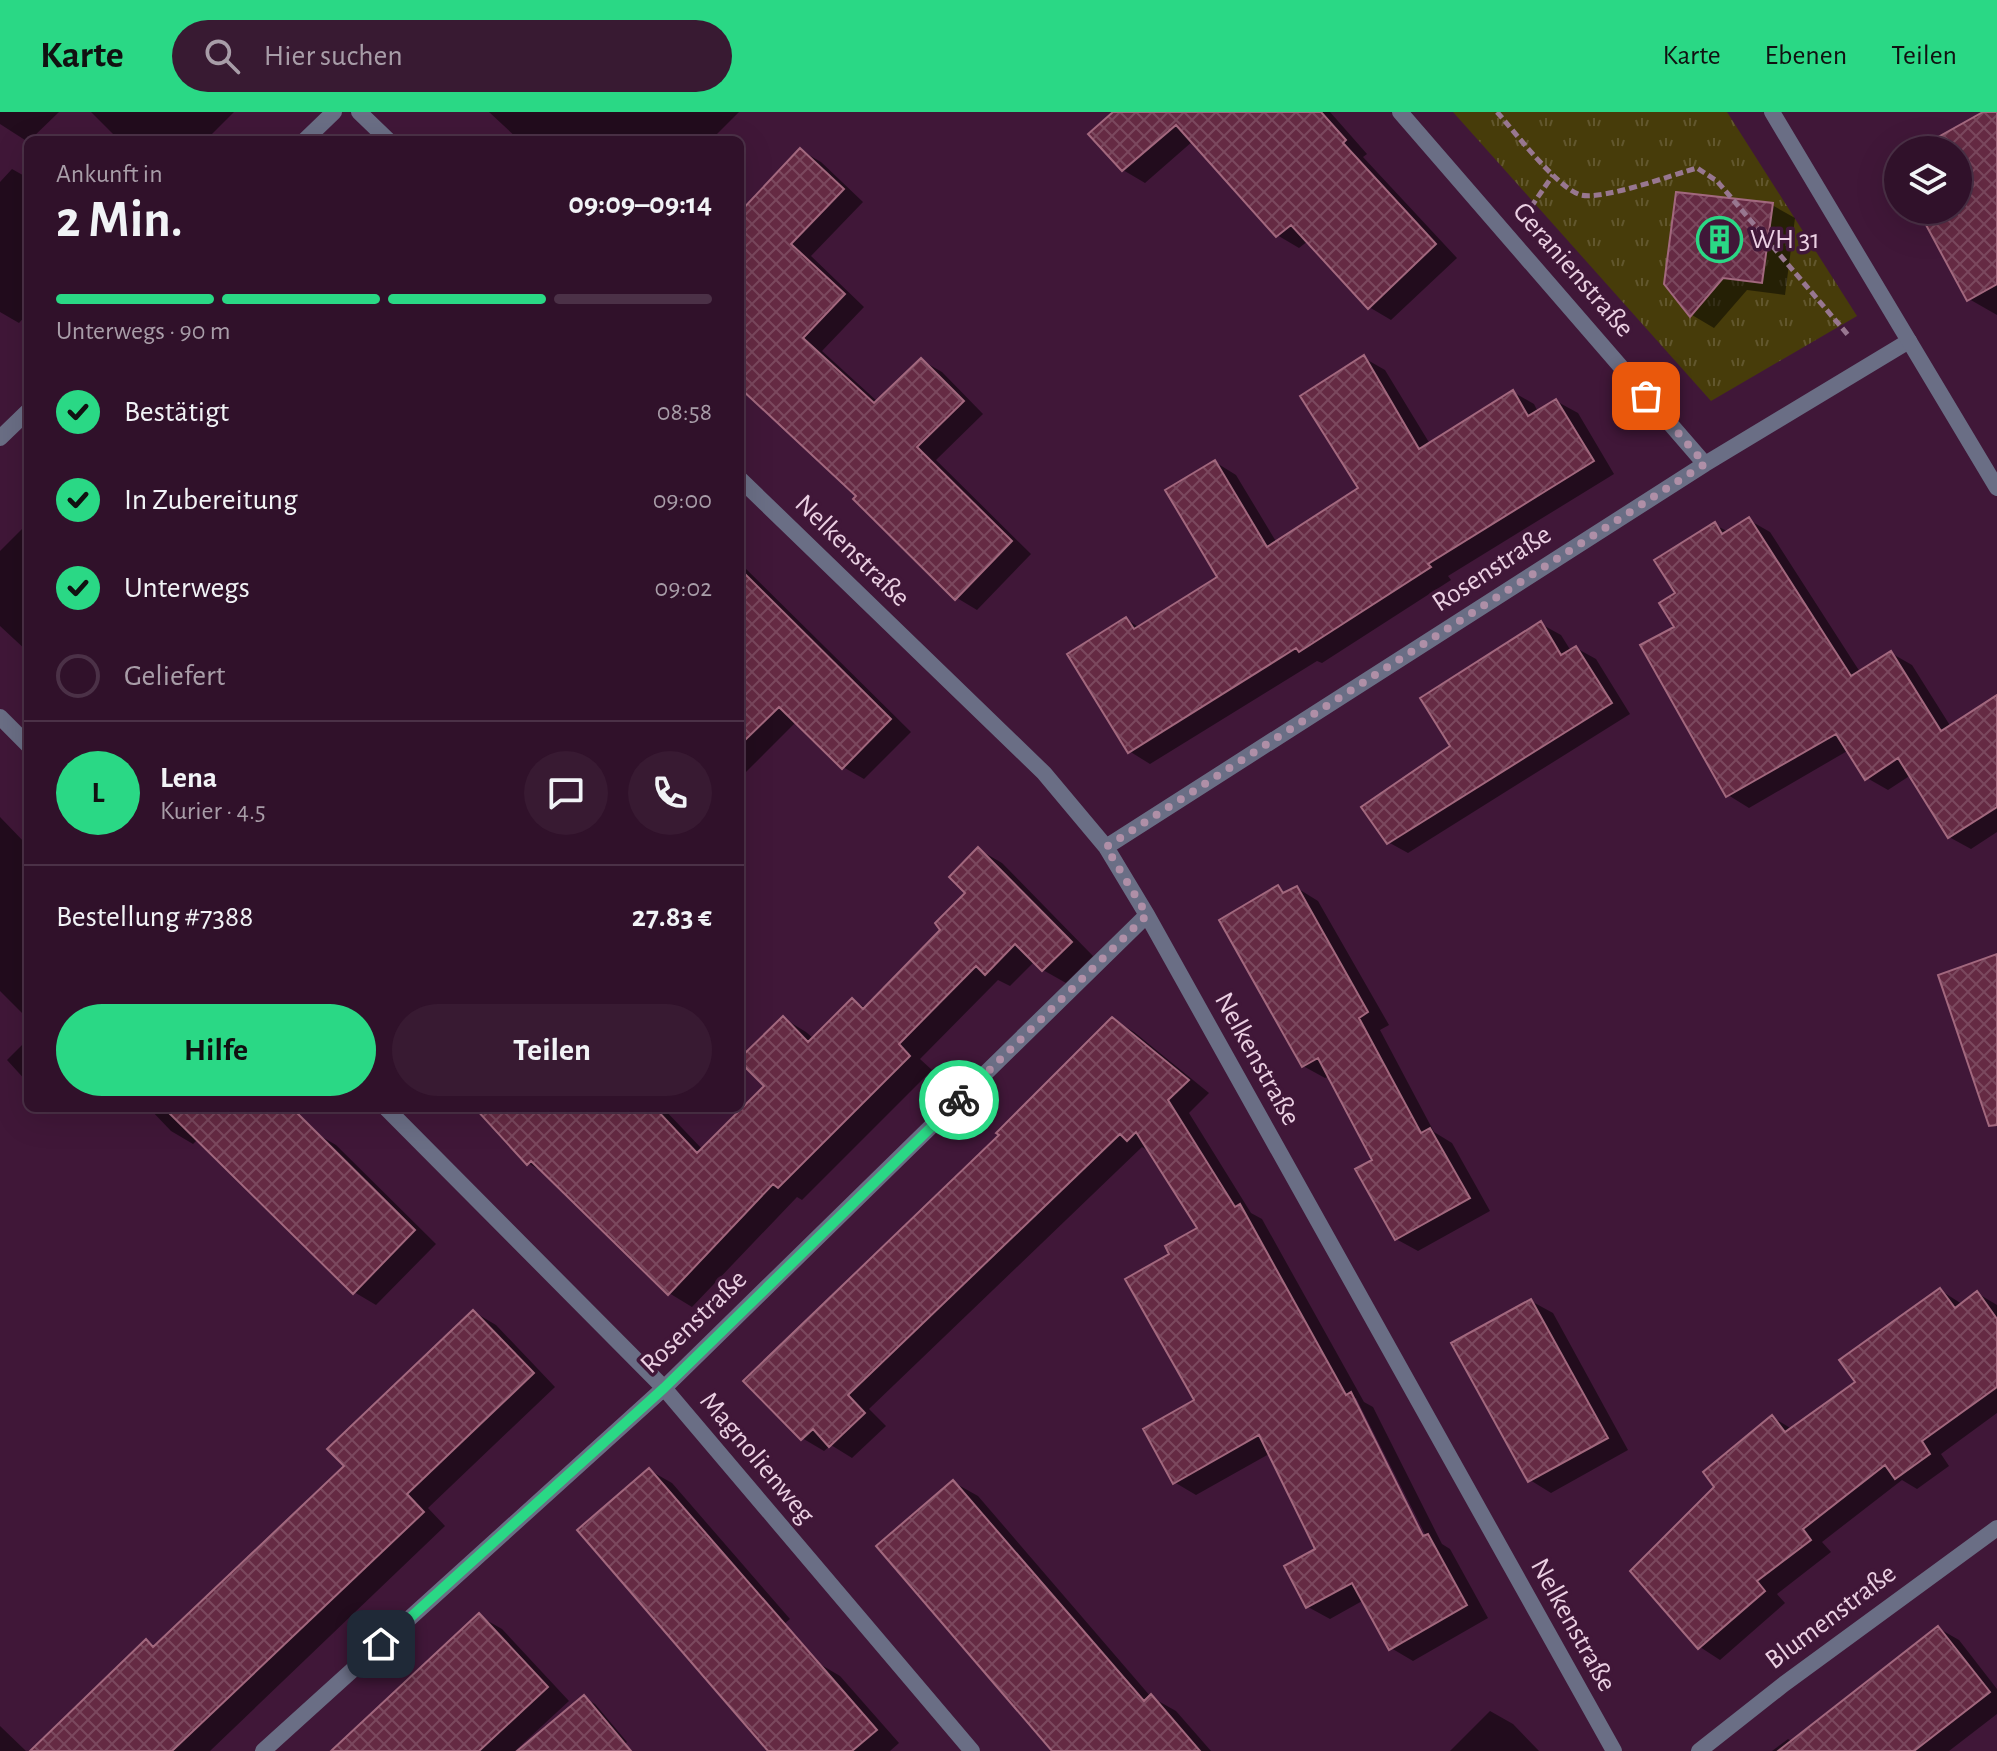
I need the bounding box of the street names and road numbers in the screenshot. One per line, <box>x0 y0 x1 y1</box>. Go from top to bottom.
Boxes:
street label: Geranienstraße <box>1507 197 1639 343</box>
street label: Nelkenstraße <box>789 490 915 612</box>
street label: Rosenstraße <box>1428 520 1556 618</box>
street label: Nelkenstraße <box>1209 988 1305 1130</box>
street label: Rosenstraße <box>636 1265 752 1379</box>
street label: Magnolienweg <box>694 1387 820 1529</box>
street label: Nelkenstraße <box>1525 1554 1621 1696</box>
street label: Blumenstraße <box>1761 1559 1901 1675</box>

